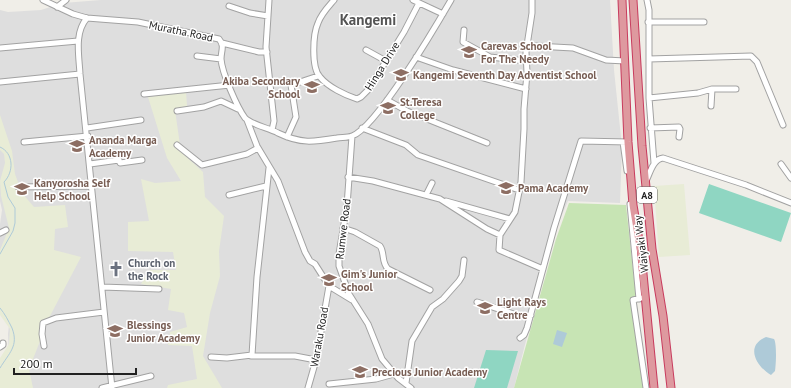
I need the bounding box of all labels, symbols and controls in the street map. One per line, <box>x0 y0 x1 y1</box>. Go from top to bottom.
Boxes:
district label: Kangemi <box>340 10 396 29</box>
street label: Muratha Road <box>148 17 214 45</box>
street label: Hinga Drive <box>361 38 403 93</box>
place label: Carevas School For The Needy <box>481 39 552 66</box>
school or university icon: Carevas School For The Needy <box>460 43 478 61</box>
school or university icon: Kangemi Seventh Day Adventist School <box>392 66 410 84</box>
place label: Kangemi Seventh Day Adventist School <box>413 68 597 82</box>
place label: Akiba Secondary School <box>223 74 301 101</box>
school or university icon: Akiba Secondary School <box>303 78 321 96</box>
place label: St.Teresa College <box>400 95 442 122</box>
school or university icon: St.Teresa College <box>379 99 397 117</box>
place label: Ananda Marga Academy <box>89 133 157 160</box>
school or university icon: Ananda Marga Academy <box>68 137 86 155</box>
place label: Kanyorosha Self Help School <box>34 176 111 203</box>
school or university icon: Pama Academy <box>497 179 515 197</box>
school or university icon: Kanyorosha Self Help School <box>13 180 31 198</box>
place label: Pama Academy <box>518 181 589 195</box>
road number: A8 <box>637 187 657 203</box>
street label: Rumwe Road <box>332 198 354 260</box>
street label: Waiyaki Way <box>630 214 651 274</box>
place label: Church on the Rock <box>128 256 175 283</box>
church icon: Church on the Rock <box>107 260 125 278</box>
place label: Gim's Junior School <box>341 267 397 294</box>
school or university icon: Gim's Junior School <box>320 271 338 289</box>
place label: Light Rays Centre <box>497 295 546 322</box>
school or university icon: Light Rays Centre <box>476 299 494 317</box>
street label: Waraku Road <box>307 306 331 368</box>
place label: Blessings Junior Academy <box>126 318 201 345</box>
school or university icon: Blessings Junior Academy <box>106 322 124 340</box>
scale bar <box>14 350 136 376</box>
text: 200 m <box>20 356 53 371</box>
school or university icon: Precious Junior Academy <box>351 363 369 381</box>
place label: Precious Junior Academy <box>372 365 488 379</box>

